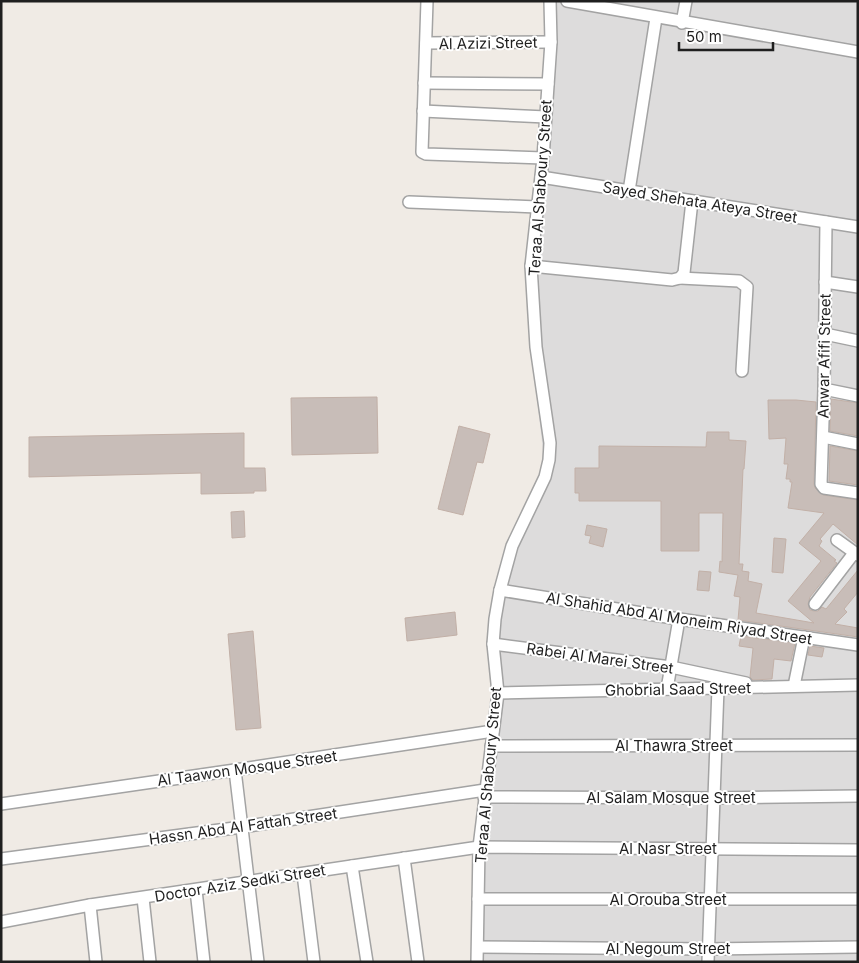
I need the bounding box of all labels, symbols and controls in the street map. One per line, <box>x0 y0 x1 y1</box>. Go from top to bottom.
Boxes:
scale bar <box>679 20 773 52</box>
text: 50 m <box>686 27 722 46</box>
street label: Al Azizi Street <box>438 33 538 53</box>
street label: Teraa Al Shaboury Street <box>524 99 556 277</box>
street label: Sayed Shehata Ateya Street <box>601 177 799 227</box>
street label: Anwar Afifi Street <box>813 293 835 419</box>
street label: Al Shahid Abd Al Moneim Riyad Street <box>545 588 813 648</box>
street label: Rabei Al Marei Street <box>525 638 675 678</box>
street label: Ghobrial Saad Street <box>605 678 751 700</box>
street label: Teraa Al Shaboury Street <box>471 686 505 864</box>
street label: Al Thawra Street <box>615 736 733 755</box>
street label: Al Taawon Mosque Street <box>156 746 338 790</box>
street label: Al Salam Mosque Street <box>586 788 756 807</box>
street label: Hassn Abd Al Fattah Street <box>148 803 338 849</box>
street label: Al Nasr Street <box>619 839 717 858</box>
street label: Doctor Aziz Sedki Street <box>153 860 327 906</box>
street label: Al Orouba Street <box>609 890 727 909</box>
street label: Al Negoum Street <box>606 939 731 958</box>

